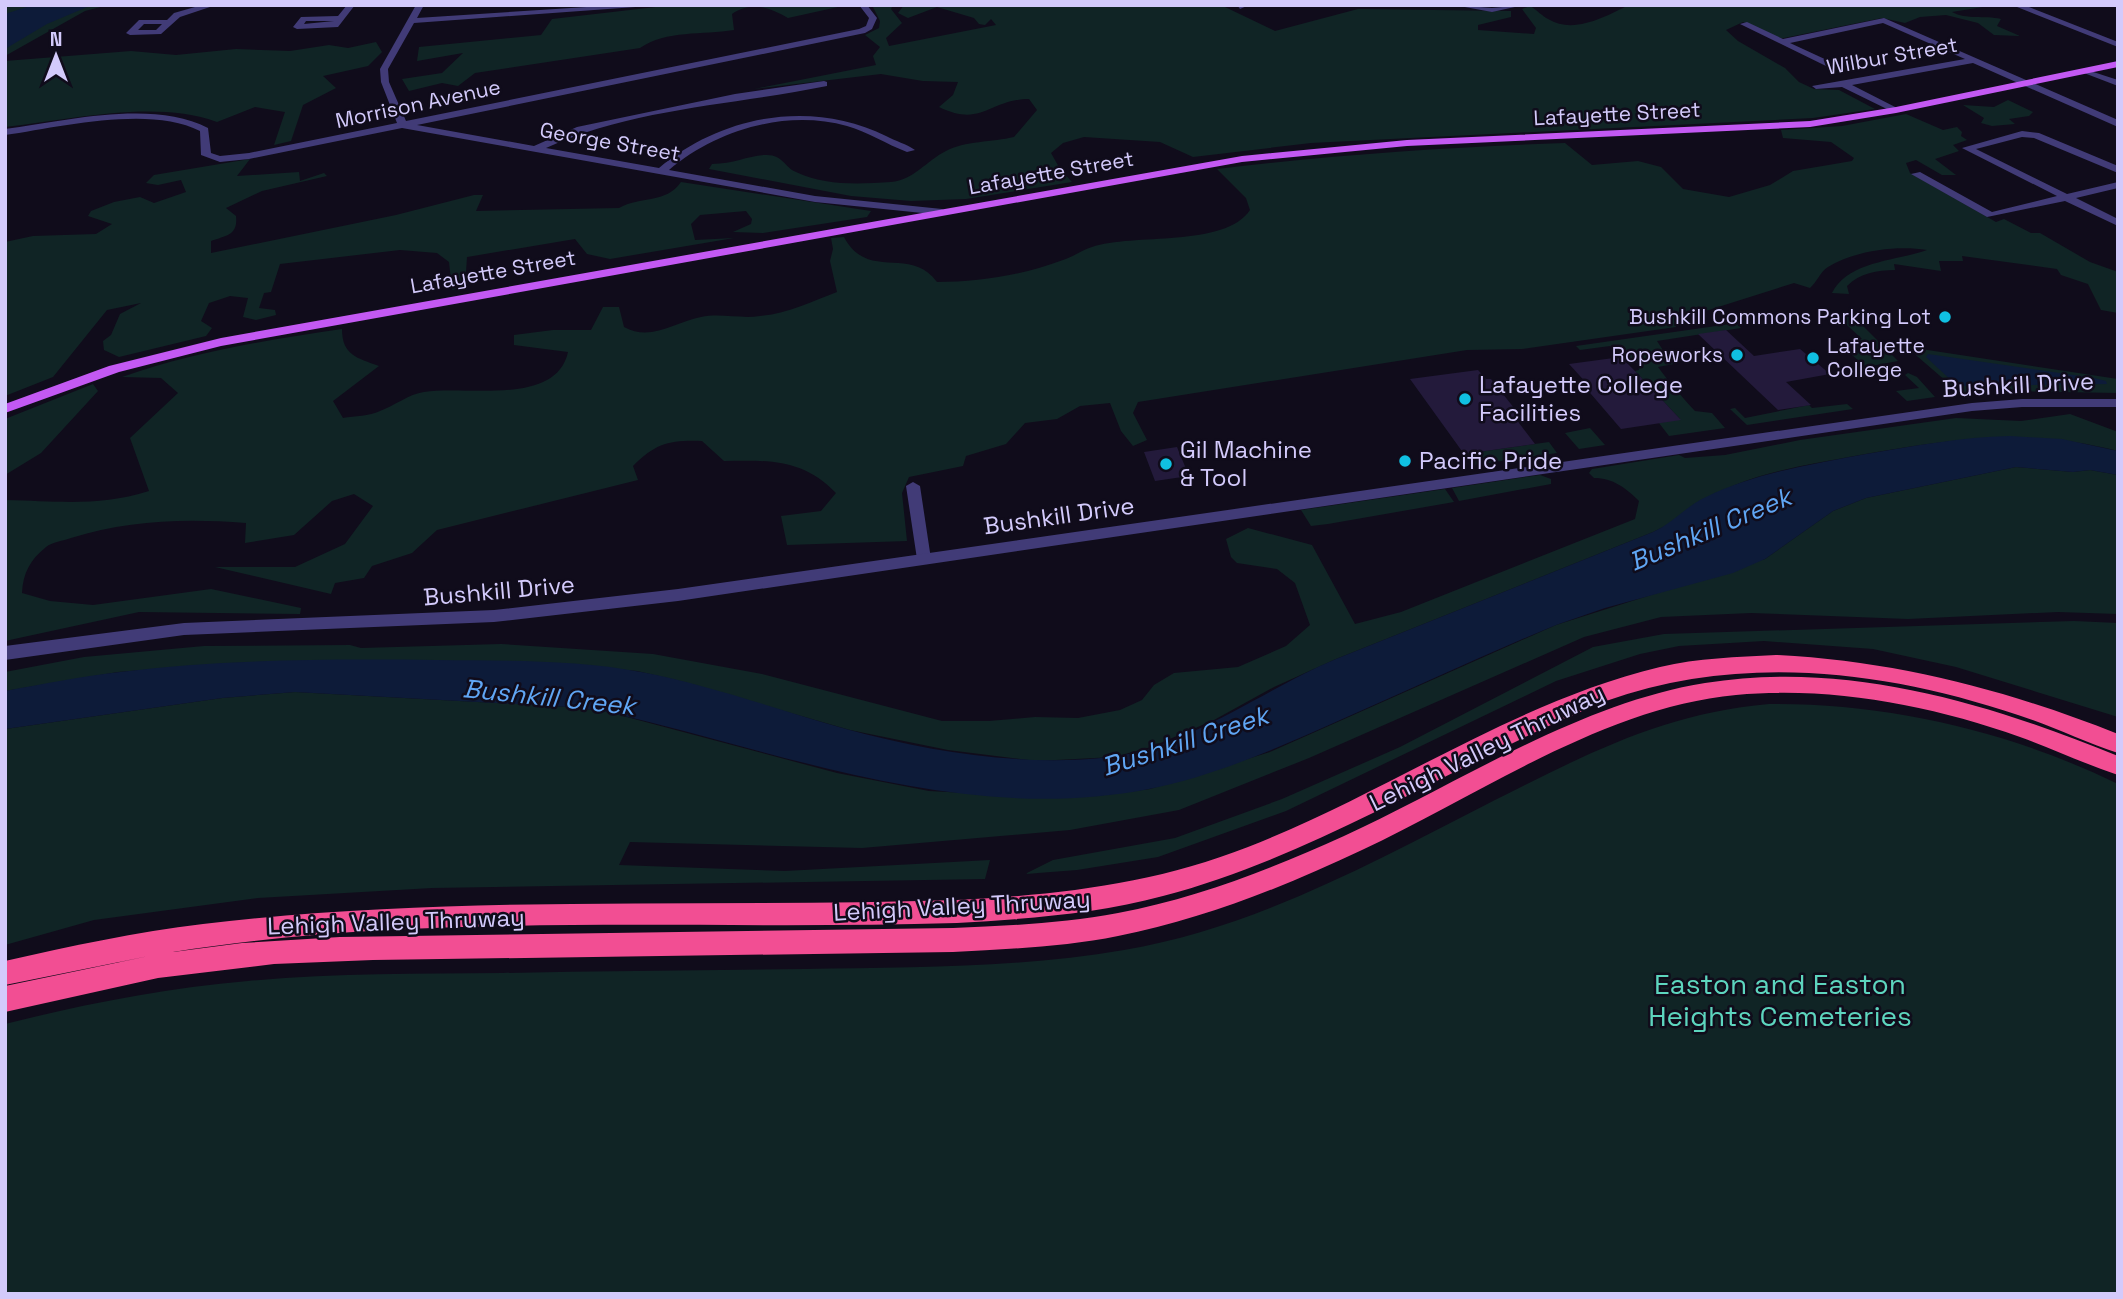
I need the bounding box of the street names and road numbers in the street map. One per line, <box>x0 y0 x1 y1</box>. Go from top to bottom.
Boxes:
street label: Wilbur Street <box>1824 31 1960 80</box>
street label: Morrison Avenue <box>333 73 503 134</box>
street label: Lafayette Street <box>1533 96 1701 131</box>
street label: George Street <box>538 116 682 167</box>
street label: Lafayette Street <box>966 145 1136 200</box>
street label: Lafayette Street <box>408 244 578 299</box>
street label: Bushkill Drive <box>1941 365 2095 404</box>
street label: Bushkill Drive <box>981 490 1136 541</box>
street label: Bushkill Drive <box>422 568 576 613</box>
street label: Lehigh Valley Thruway <box>1364 677 1609 818</box>
street label: Lehigh Valley Thruway <box>833 883 1091 928</box>
street label: Lehigh Valley Thruway <box>267 902 525 941</box>

